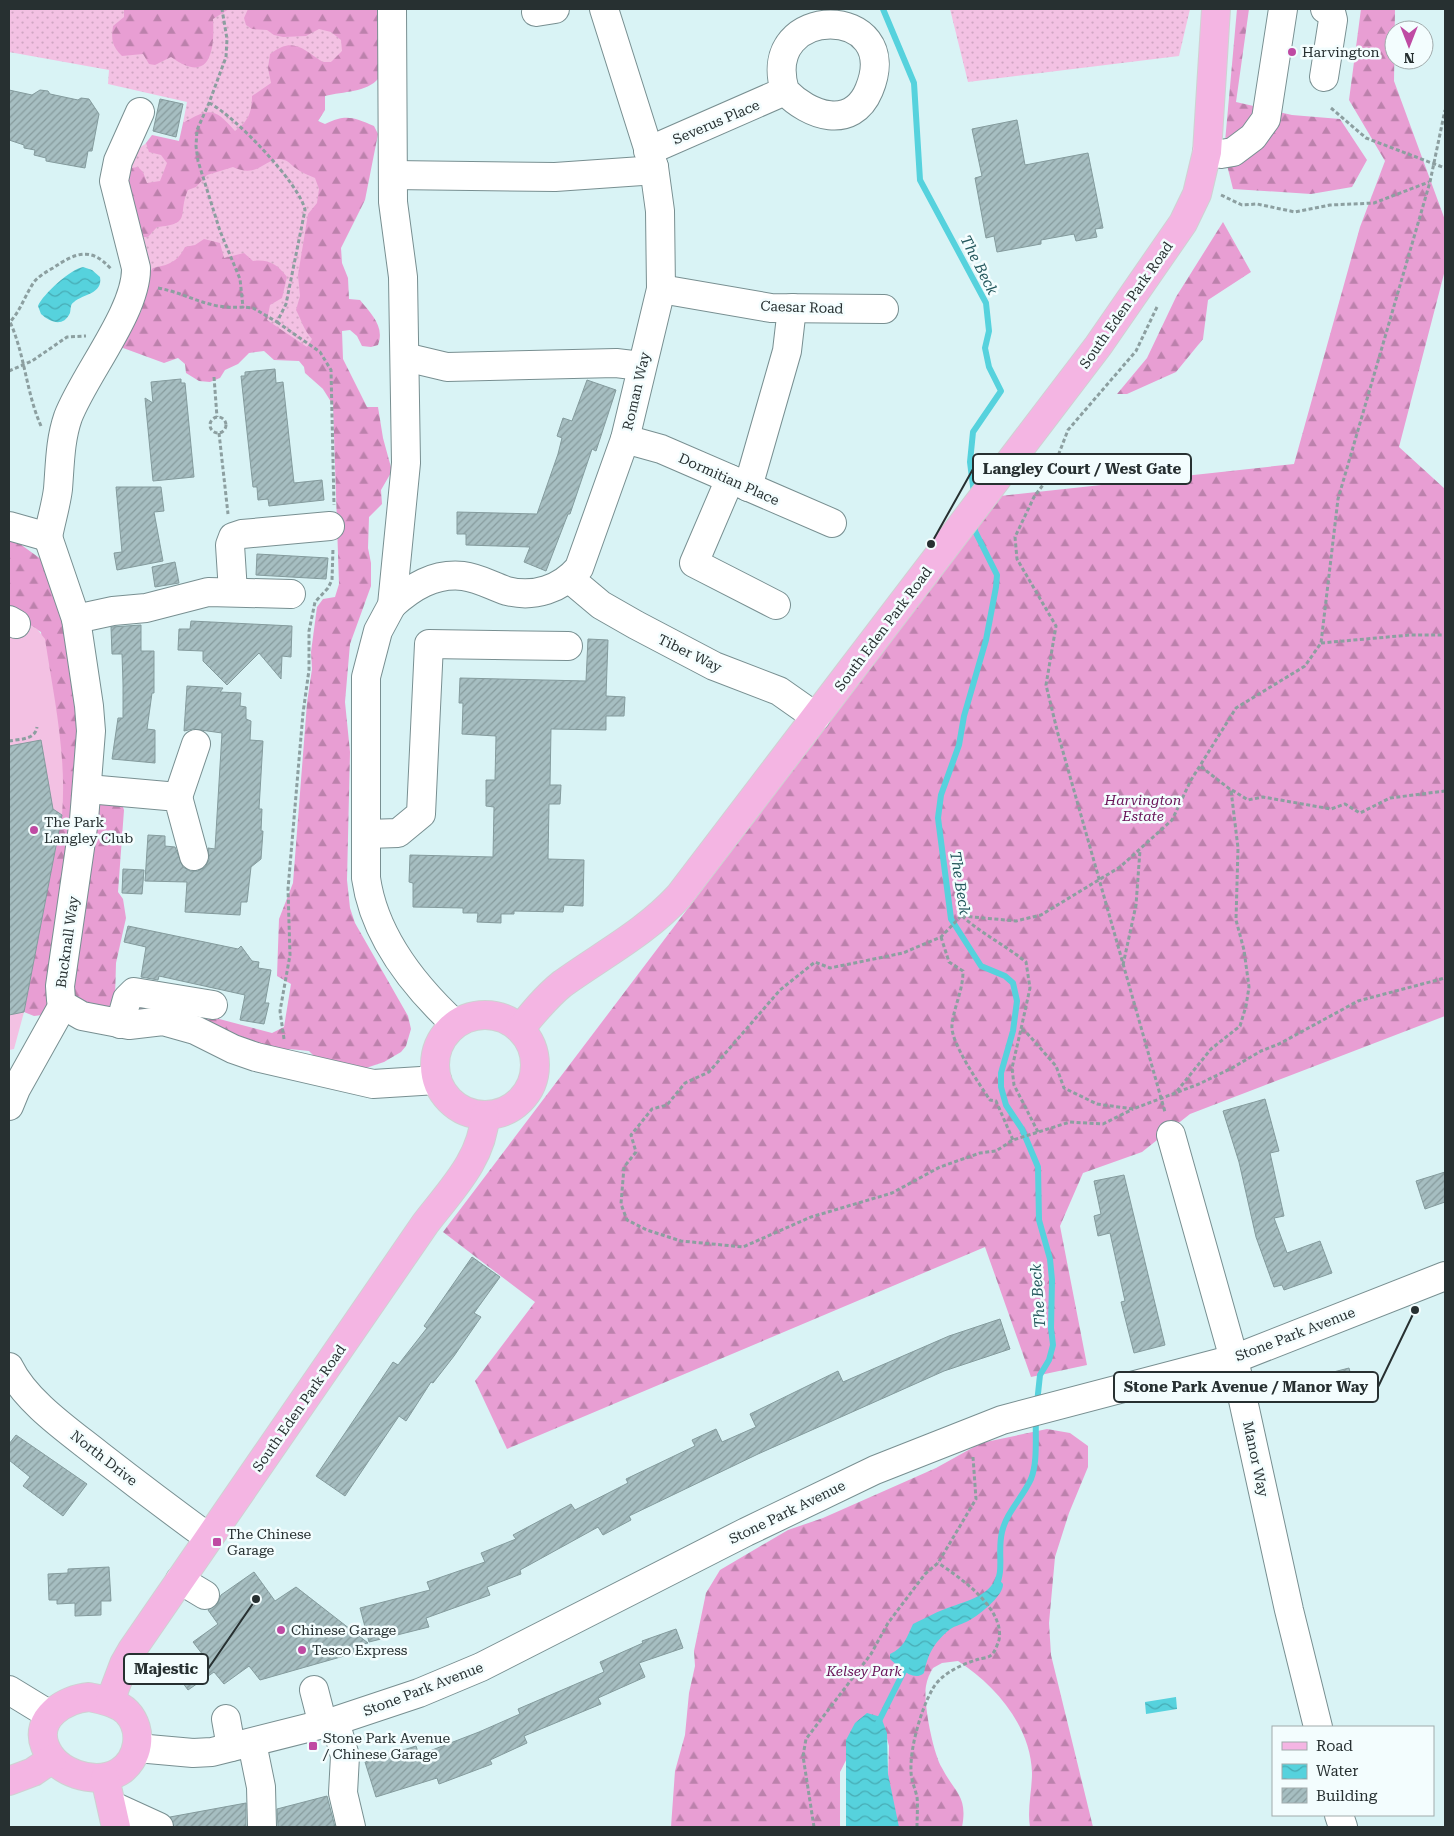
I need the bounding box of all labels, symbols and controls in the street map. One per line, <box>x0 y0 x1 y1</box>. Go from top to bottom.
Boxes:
north arrow <box>1384 20 1434 70</box>
place label: Harvington <box>1302 44 1380 60</box>
marker: Harvington <box>1286 46 1298 58</box>
text: N <box>1403 50 1414 66</box>
street label: Severus Place <box>670 96 762 148</box>
water label: The Beck <box>956 232 1002 299</box>
street label: South Eden Park Road <box>1076 238 1176 371</box>
street label: Caesar Road <box>760 298 844 316</box>
street label: Roman Way <box>619 349 653 432</box>
street label: Dormitian Place <box>676 450 782 509</box>
callout: Langley Court / West Gate <box>973 454 1191 484</box>
text: Langley Court / West Gate <box>983 460 1181 478</box>
street label: South Eden Park Road <box>831 564 935 694</box>
street label: Tiber Way <box>655 631 725 676</box>
park label: Harvington Estate <box>1104 792 1182 824</box>
place label: The Park Langley Club <box>44 814 133 846</box>
marker: The Park Langley Club <box>28 824 40 836</box>
water label: The Beck <box>946 850 974 917</box>
street label: Bucknall Way <box>53 894 81 989</box>
water label: The Beck <box>1027 1262 1049 1329</box>
street label: Stone Park Avenue <box>1233 1304 1358 1364</box>
street label: South Eden Park Road <box>249 1341 349 1474</box>
callout: Stone Park Avenue / Manor Way <box>1114 1372 1378 1402</box>
text: Stone Park Avenue / Manor Way <box>1124 1378 1368 1396</box>
street label: Manor Way <box>1240 1420 1272 1499</box>
street label: North Drive <box>68 1427 141 1489</box>
street label: Stone Park Avenue <box>726 1477 848 1547</box>
place label: The Chinese Garage <box>227 1526 311 1558</box>
marker: The Chinese Garage <box>211 1536 223 1548</box>
place label: Chinese Garage <box>291 1622 397 1638</box>
marker: Chinese Garage <box>275 1624 287 1636</box>
place label: Tesco Express <box>312 1642 408 1658</box>
marker: Tesco Express <box>296 1644 308 1656</box>
callout: Majestic <box>124 1654 208 1684</box>
street label: Stone Park Avenue <box>361 1659 486 1719</box>
text: Majestic <box>134 1660 198 1678</box>
park label: Kelsey Park <box>825 1663 902 1679</box>
legend <box>1272 1726 1434 1816</box>
place label: Stone Park Avenue / Chinese Garage <box>322 1730 450 1762</box>
text: Road <box>1316 1737 1353 1755</box>
marker: Stone Park Avenue / Chinese Garage <box>307 1740 319 1752</box>
text: Water <box>1316 1762 1358 1780</box>
text: Building <box>1316 1787 1378 1805</box>

